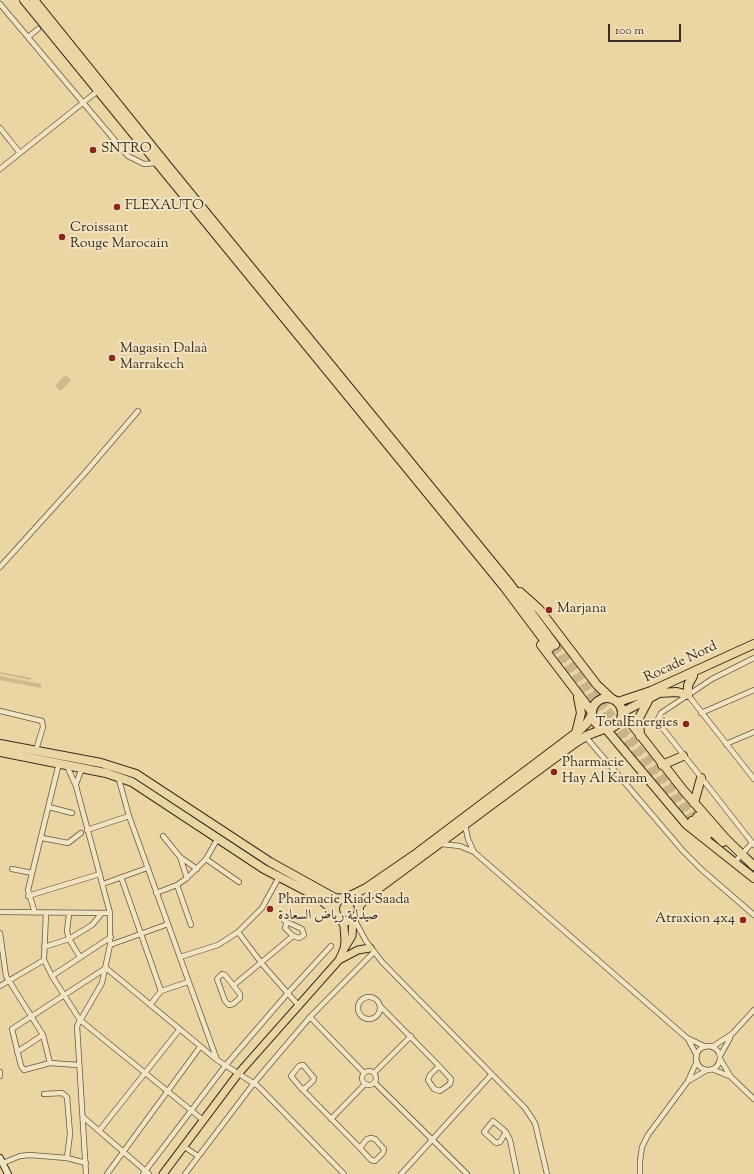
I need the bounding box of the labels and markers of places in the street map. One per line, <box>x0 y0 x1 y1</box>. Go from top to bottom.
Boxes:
place label: SNTRO <box>101 142 152 158</box>
marker: SNTRO <box>88 145 98 155</box>
place label: FLEXAUTO <box>125 199 204 215</box>
marker: FLEXAUTO <box>112 202 122 212</box>
place label: Croissant Rouge Marocain <box>70 221 169 254</box>
marker: Croissant Rouge Marocain <box>57 232 67 242</box>
place label: Magasin Dalaà Marrakech <box>120 342 207 374</box>
marker: Magasin Dalaà Marrakech <box>107 353 117 363</box>
place label: Marjana <box>557 602 606 618</box>
marker: Marjana <box>544 605 554 615</box>
place label: TotalEnergies <box>596 716 678 732</box>
marker: TotalEnergies <box>681 719 691 729</box>
place label: Pharmacie Hay Al Karam <box>562 756 647 788</box>
marker: Pharmacie Hay Al Karam <box>549 767 559 777</box>
place label: Pharmacie Riad Saada صيدلية رياض السعادة <box>278 893 410 926</box>
marker: Pharmacie Riad Saada صيدلية رياض السعادة <box>265 904 275 914</box>
place label: Atraxion 4x4 <box>655 912 735 928</box>
marker: Atraxion 4x4 <box>738 915 748 925</box>

